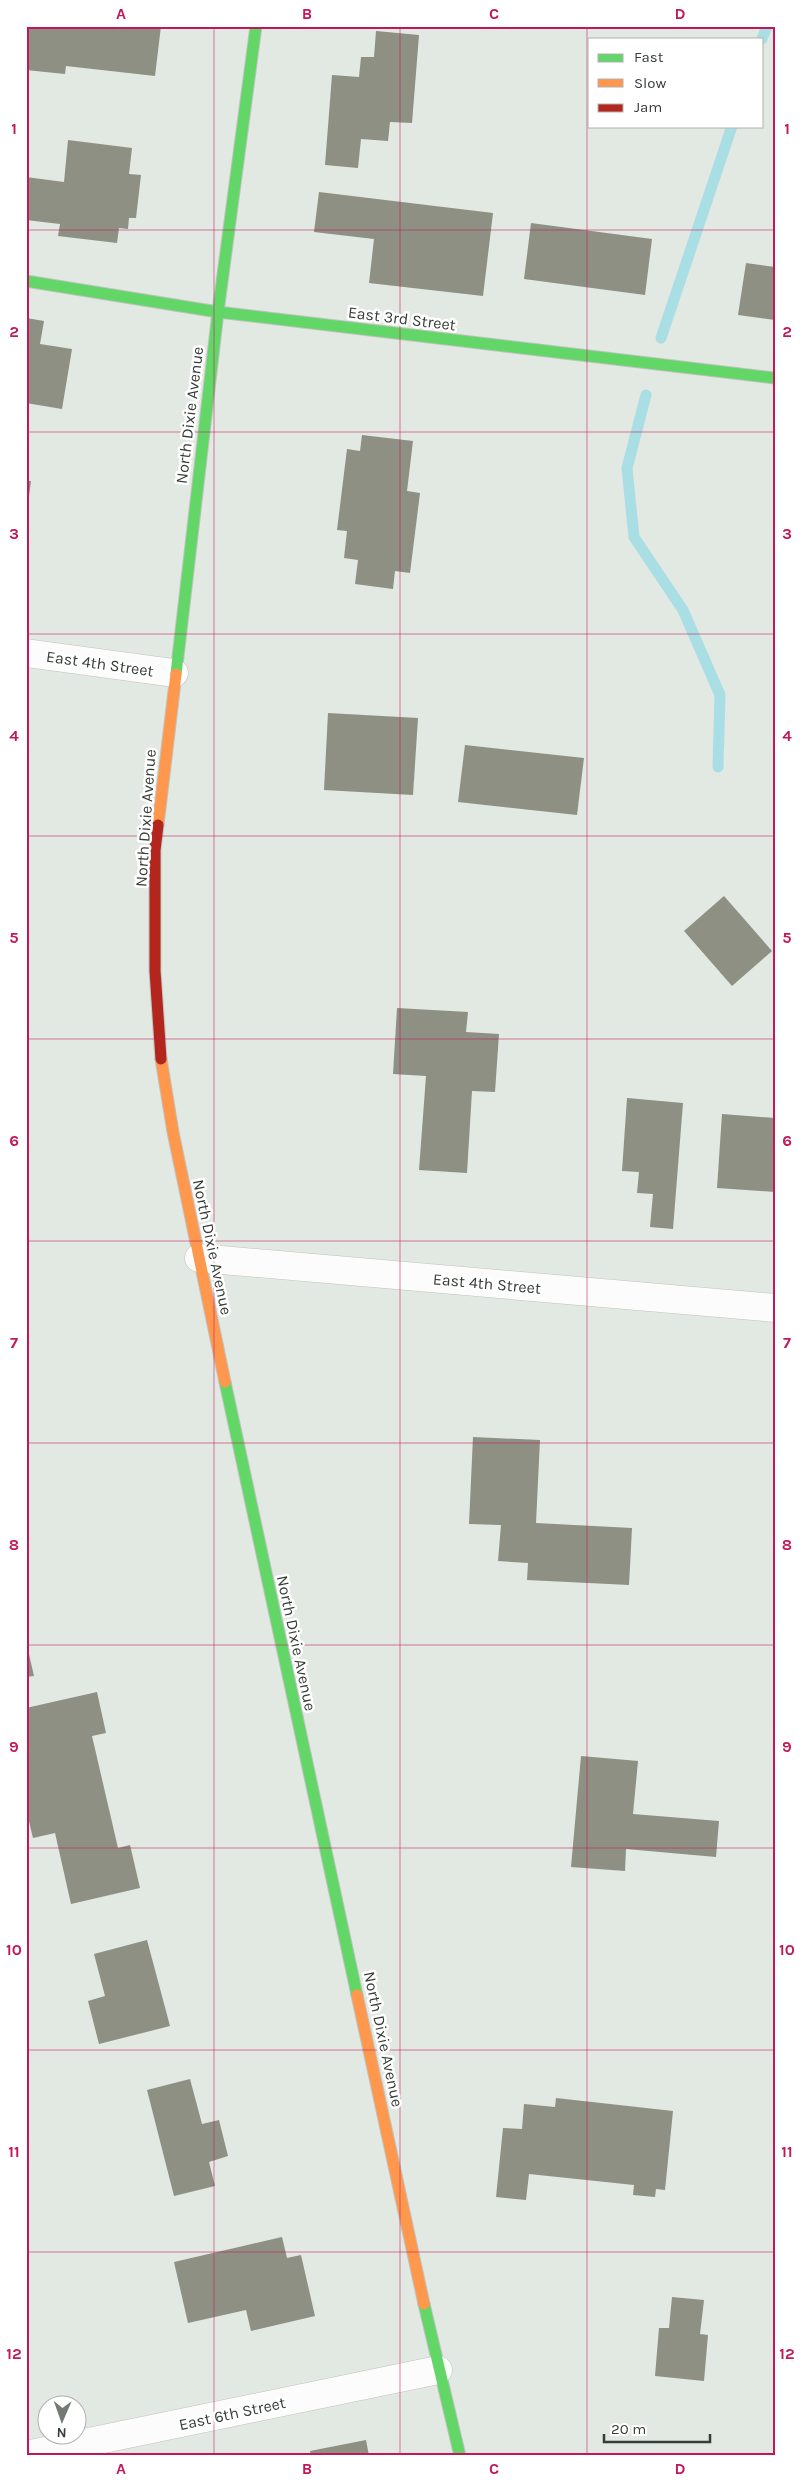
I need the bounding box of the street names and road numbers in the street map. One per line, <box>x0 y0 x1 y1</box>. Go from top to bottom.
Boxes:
street label: East 3rd Street <box>347 302 457 335</box>
street label: North Dixie Avenue <box>172 345 207 485</box>
street label: East 4th Street <box>45 647 155 680</box>
street label: North Dixie Avenue <box>131 749 160 887</box>
street label: North Dixie Avenue <box>189 1178 236 1317</box>
street label: East 4th Street <box>432 1269 542 1298</box>
street label: North Dixie Avenue <box>273 1574 320 1713</box>
street label: North Dixie Avenue <box>360 1970 407 2109</box>
street label: East 6th Street <box>177 2393 287 2434</box>

